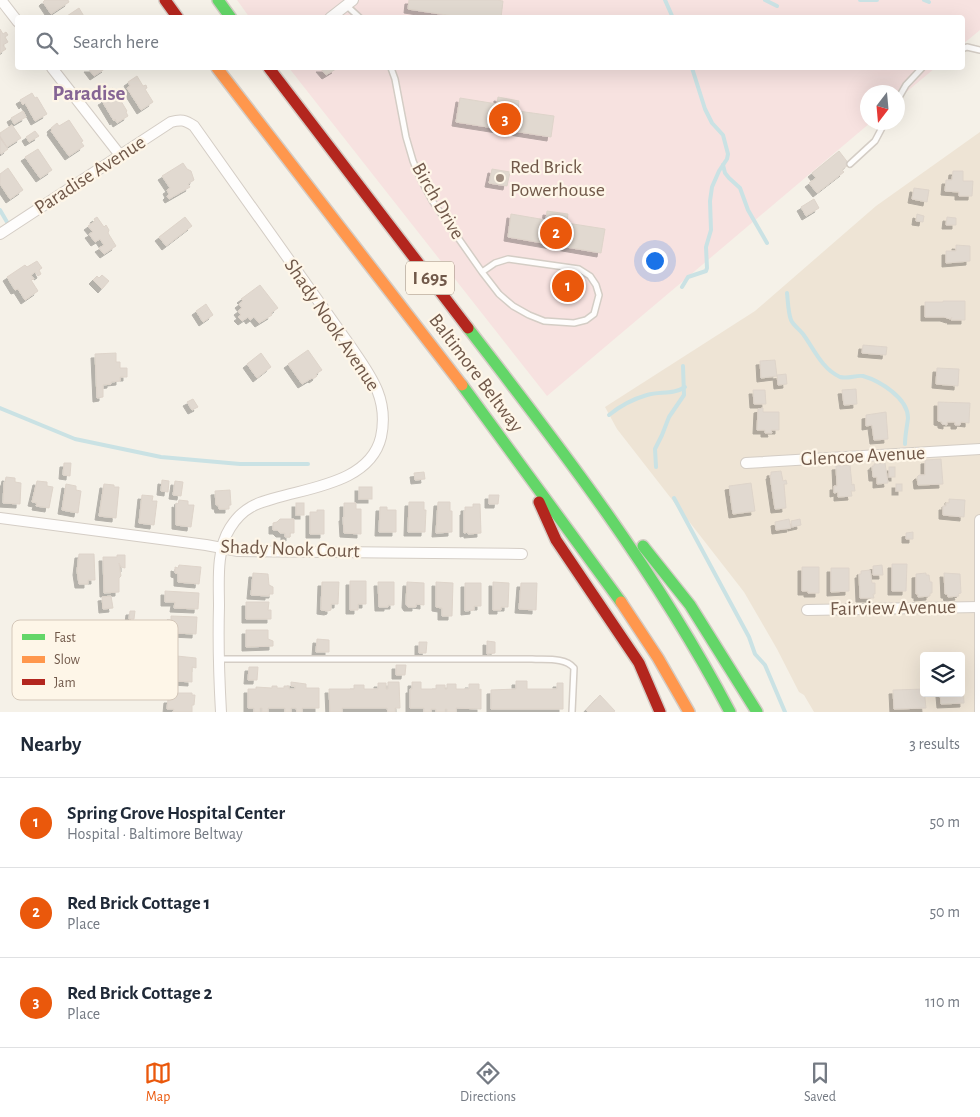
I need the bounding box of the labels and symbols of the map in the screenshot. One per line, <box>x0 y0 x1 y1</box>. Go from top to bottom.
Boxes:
district label: Paradise <box>53 83 125 104</box>
north arrow <box>860 85 905 130</box>
pin: 3 <box>489 100 521 138</box>
street label: Paradise Avenue <box>31 132 149 218</box>
place label: Red Brick Powerhouse <box>510 157 605 200</box>
street label: Birch Drive <box>408 159 468 243</box>
marker: Red Brick Powerhouse <box>494 172 506 184</box>
pin: 2 <box>540 214 572 252</box>
your location <box>642 248 668 274</box>
street label: Shady Nook Avenue <box>280 255 384 395</box>
road number: I 695 <box>406 262 454 294</box>
pin: 1 <box>552 267 584 305</box>
street label: Baltimore Beltway <box>425 310 527 436</box>
street label: Glencoe Avenue <box>800 443 926 469</box>
street label: Shady Nook Court <box>220 537 360 561</box>
street label: Fairview Avenue <box>830 597 956 619</box>
legend <box>12 620 178 700</box>
text: Fast <box>54 631 76 645</box>
text: Slow <box>54 653 81 667</box>
text: Jam <box>54 676 76 690</box>

